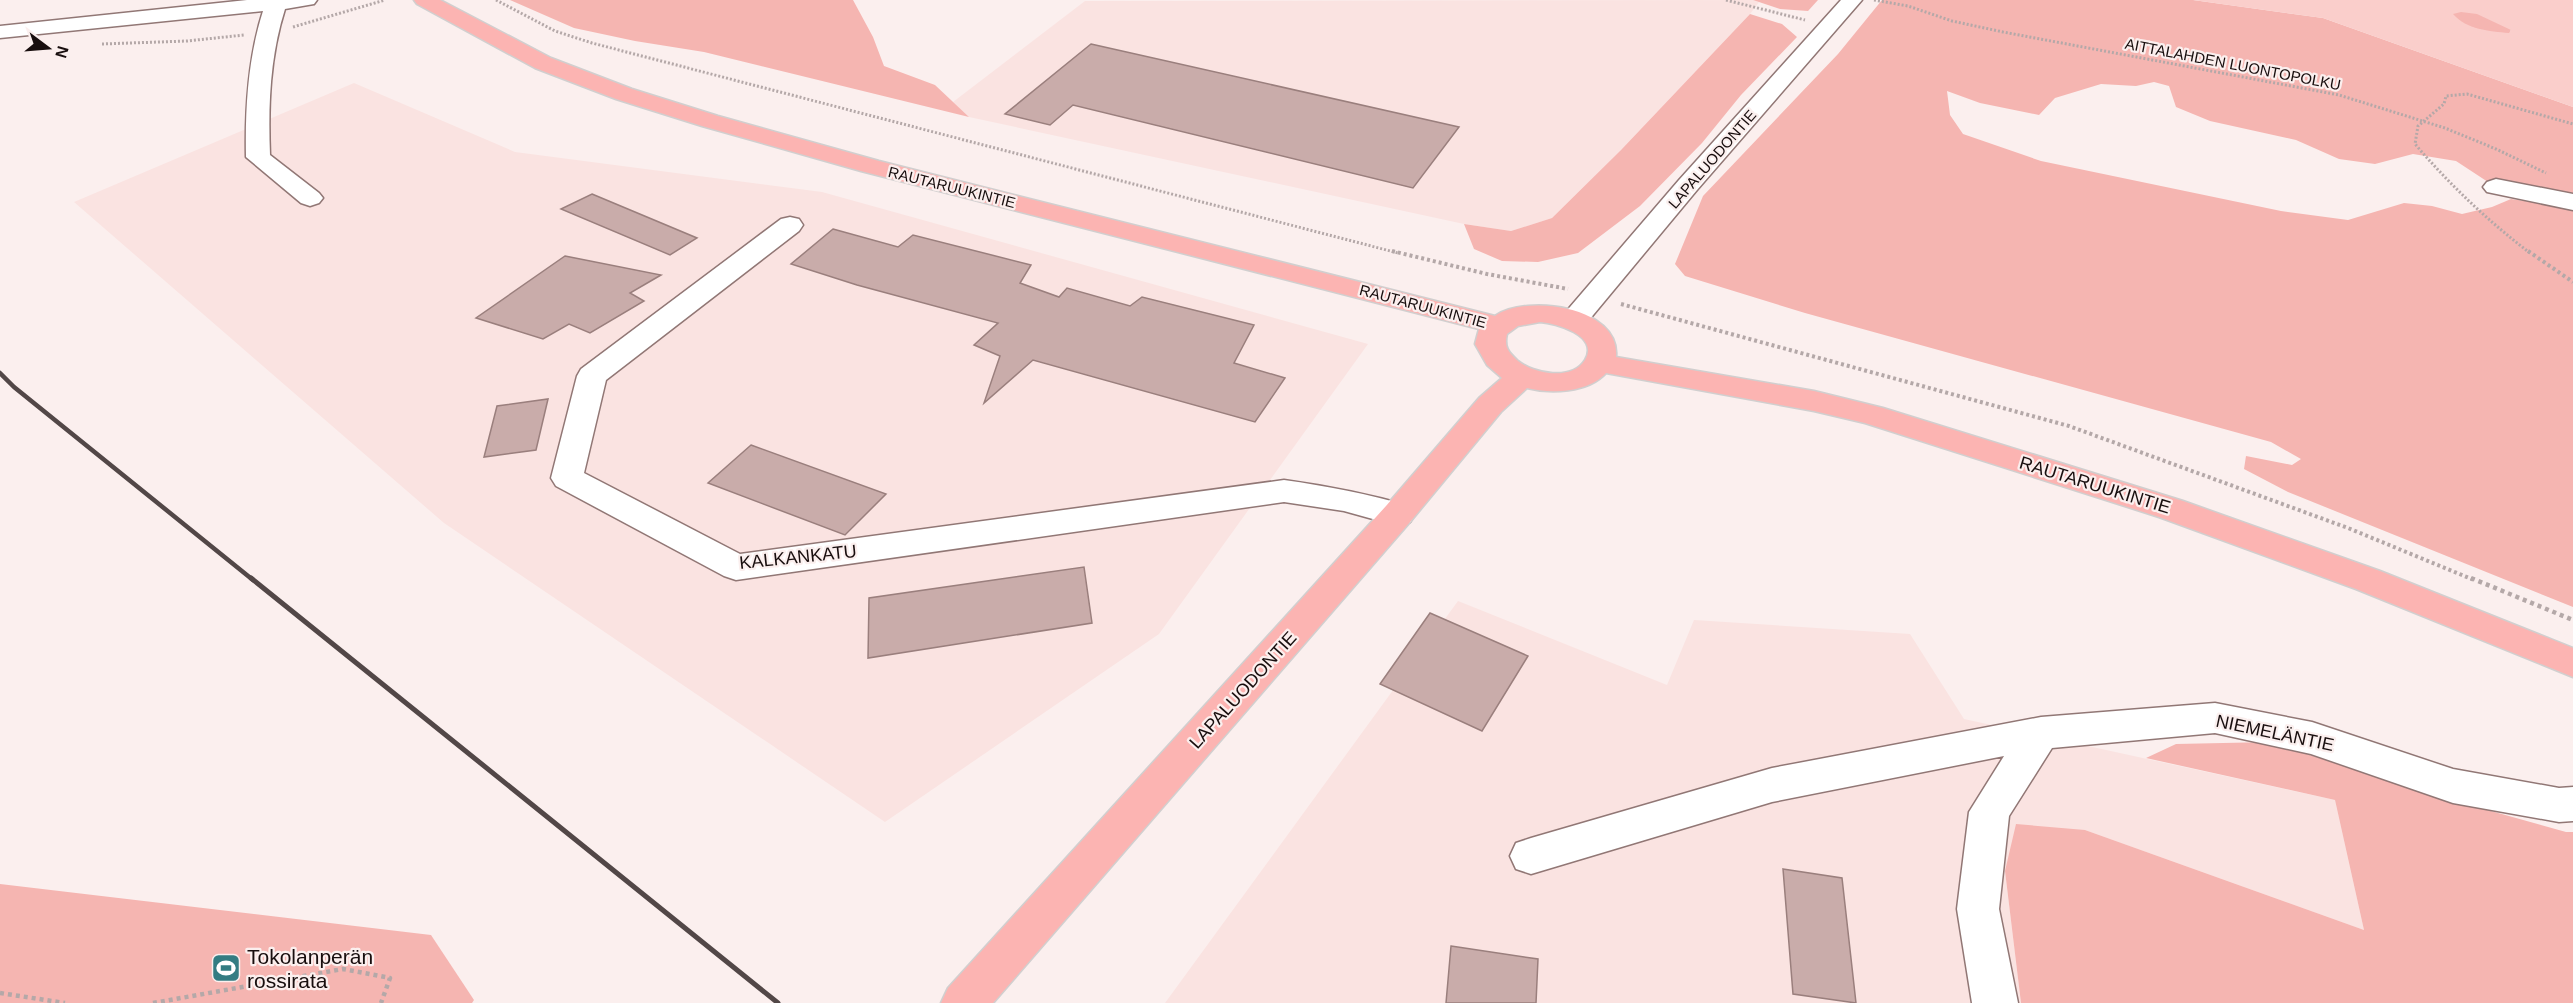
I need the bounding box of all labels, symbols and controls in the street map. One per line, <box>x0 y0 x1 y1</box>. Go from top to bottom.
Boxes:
north arrow <box>18 18 78 78</box>
street label: AITTALAHDEN LUONTOPOLKU <box>2124 35 2342 93</box>
text: N <box>52 44 72 60</box>
street label: LAPALUODONTIE <box>1665 106 1759 212</box>
street label: RAUTARUUKINTIE <box>887 163 1017 211</box>
street label: RAUTARUUKINTIE <box>1358 281 1488 331</box>
street label: RAUTARUUKINTIE <box>2017 453 2173 517</box>
street label: KALKANKATU <box>738 541 858 573</box>
street label: LAPALUODONTIE <box>1185 628 1301 752</box>
street label: NIEMELÄNTIE <box>2214 711 2336 755</box>
place label: Tokolanperän rossirata <box>247 945 373 992</box>
sports icon: Tokolanperän rossirata <box>210 952 242 984</box>

